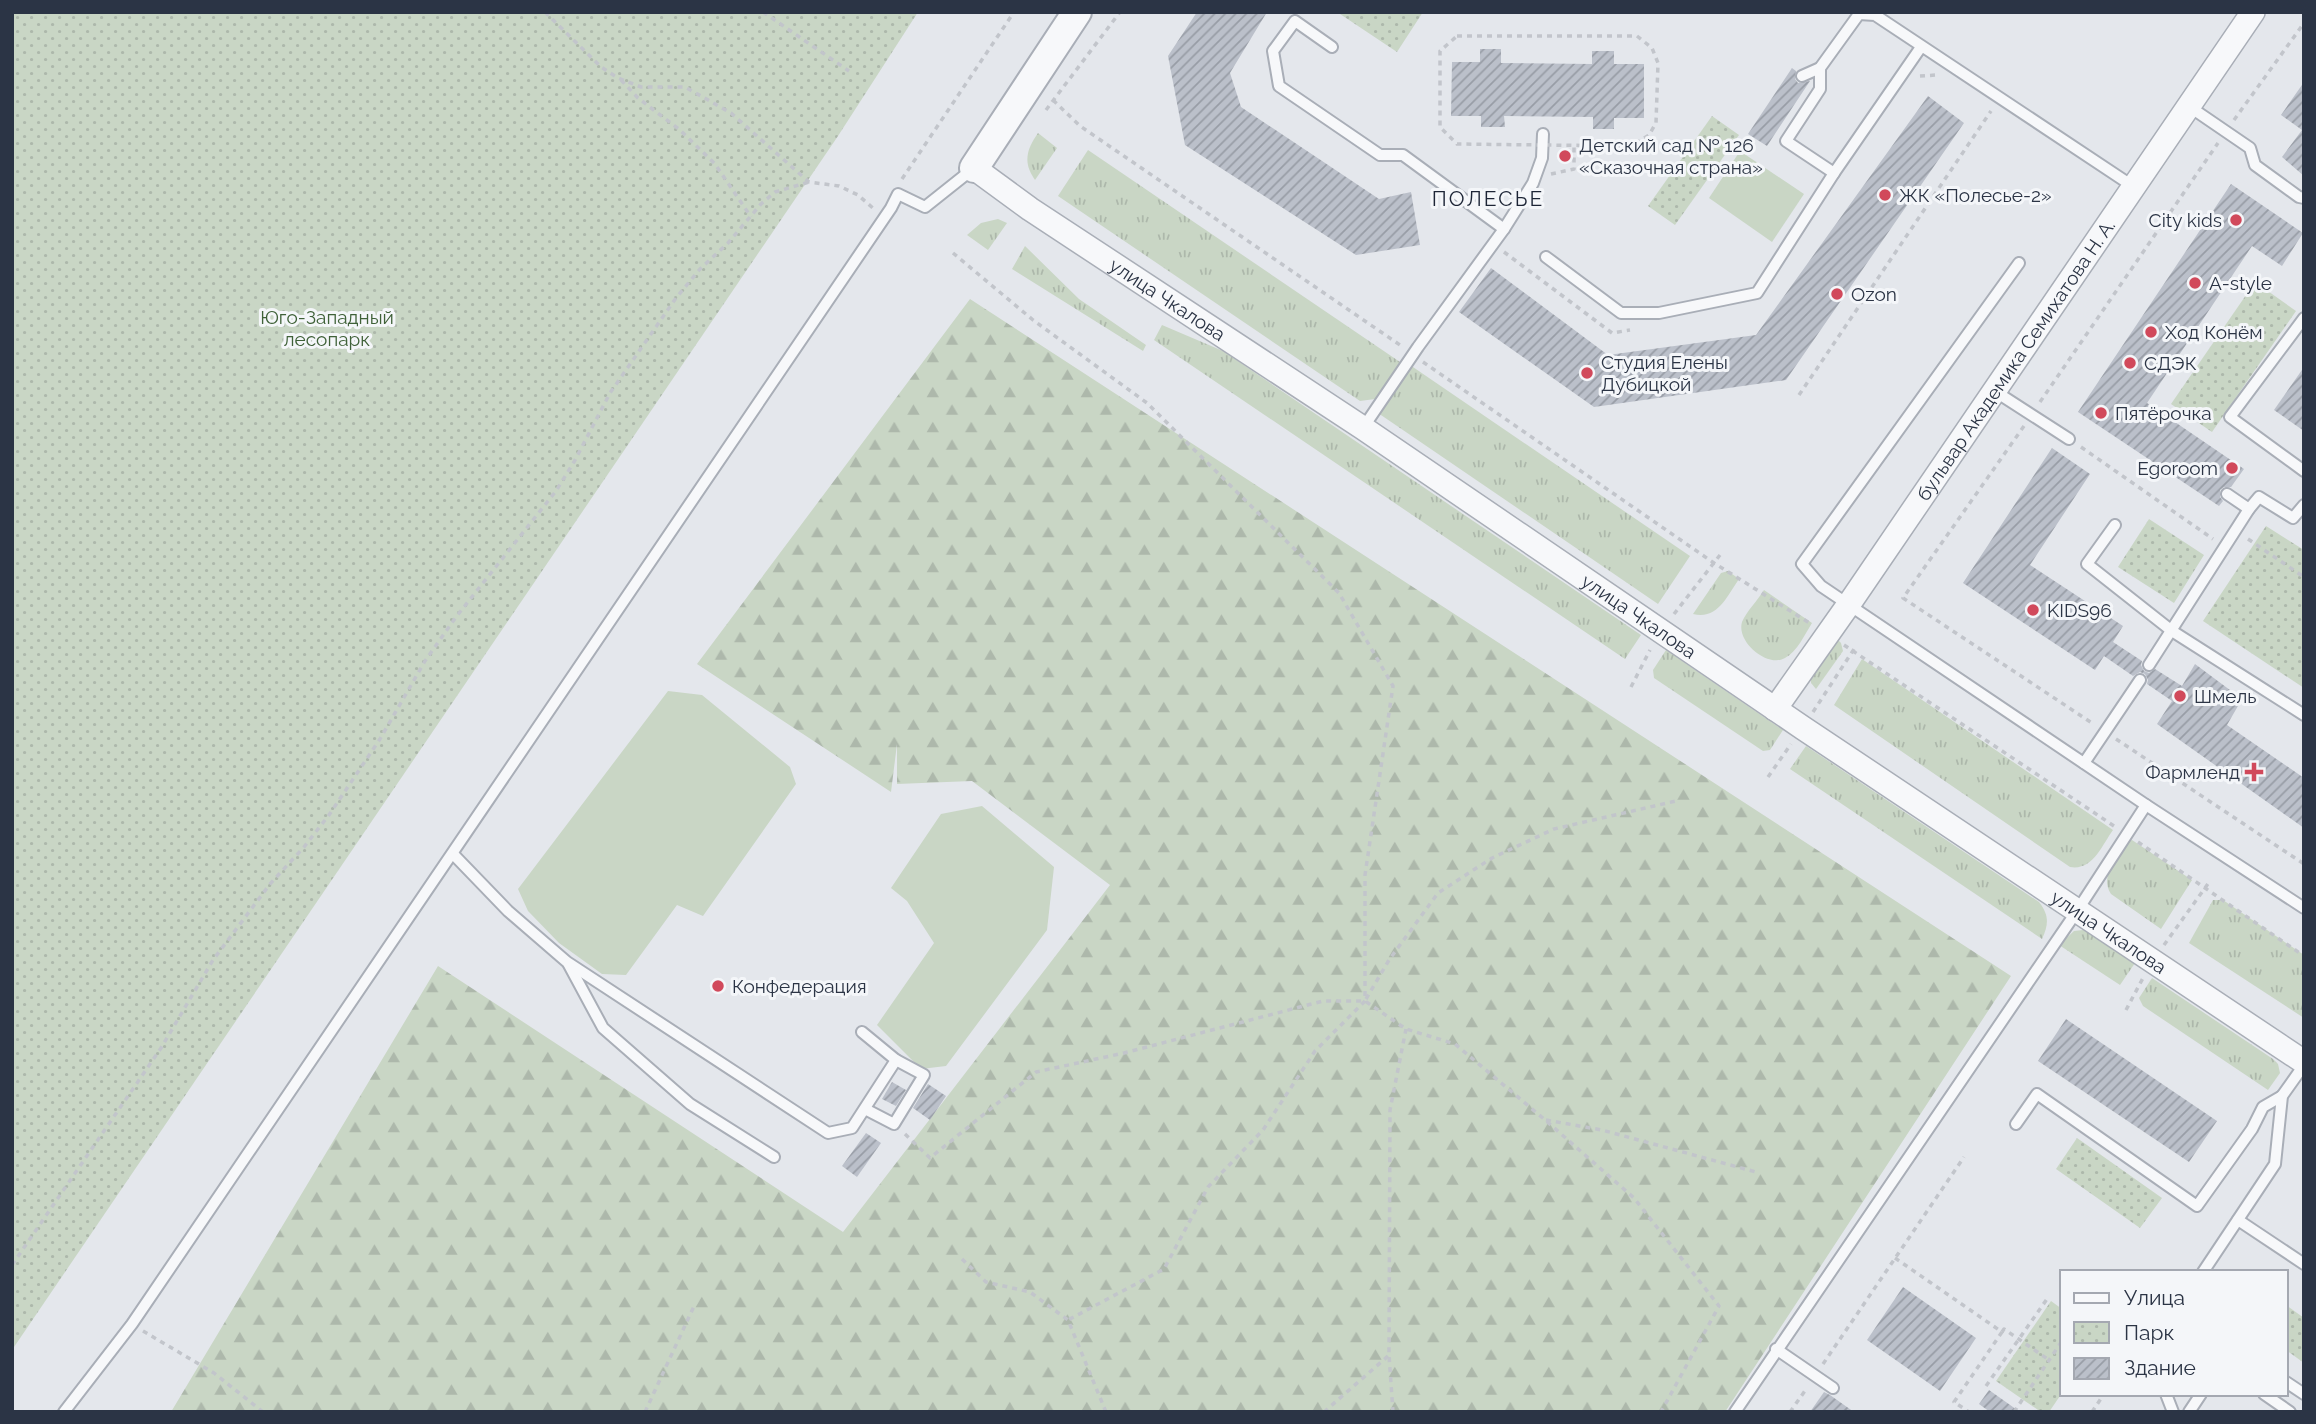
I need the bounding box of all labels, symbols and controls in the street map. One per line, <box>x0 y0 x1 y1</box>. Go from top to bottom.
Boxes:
place label: Детский сад № 126 «Сказочная страна» <box>1579 134 1763 178</box>
marker: Детский сад № 126 «Сказочная страна» <box>1557 148 1573 164</box>
place label: ЖК «Полесье-2» <box>1899 184 2052 206</box>
district label: ПОЛЕСЬЕ <box>1432 186 1544 211</box>
marker: ЖК «Полесье-2» <box>1877 187 1893 203</box>
place label: City kids <box>2149 209 2222 231</box>
marker: City kids <box>2228 212 2244 228</box>
street label: бульвар Академика Семихатова Н. А. <box>1912 215 2119 505</box>
street label: улица Чкалова <box>1106 254 1229 345</box>
place label: A-style <box>2209 272 2272 294</box>
marker: A-style <box>2187 275 2203 291</box>
place label: Ozon <box>1851 283 1897 305</box>
marker: Ozon <box>1829 286 1845 302</box>
park label: Юго-Западный лесопарк <box>260 306 394 350</box>
place label: Ход Конём <box>2165 321 2263 343</box>
marker: Ход Конём <box>2143 324 2159 340</box>
place label: Студия Елены Дубицкой <box>1601 351 1728 395</box>
place label: СДЭК <box>2144 352 2197 374</box>
marker: СДЭК <box>2122 355 2138 371</box>
marker: Студия Елены Дубицкой <box>1579 365 1595 381</box>
place label: Пятёрочка <box>2115 402 2212 424</box>
marker: Пятёрочка <box>2093 405 2109 421</box>
place label: Egoroom <box>2137 457 2218 479</box>
marker: Egoroom <box>2224 460 2240 476</box>
street label: улица Чкалова <box>1578 569 1700 663</box>
place label: KIDS96 <box>2047 599 2112 621</box>
marker: KIDS96 <box>2025 602 2041 618</box>
place label: Шмель <box>2194 685 2257 707</box>
marker: Шмель <box>2172 688 2188 704</box>
place label: Фармленд <box>2145 761 2240 783</box>
marker: Фармленд <box>2246 764 2262 780</box>
street label: улица Чкалова <box>2047 886 2171 978</box>
place label: Конфедерация <box>732 975 867 997</box>
marker: Конфедерация <box>710 978 726 994</box>
legend <box>2060 1270 2288 1396</box>
text: Улица <box>2124 1285 2185 1310</box>
text: Парк <box>2124 1320 2174 1345</box>
text: Здание <box>2124 1355 2196 1380</box>

